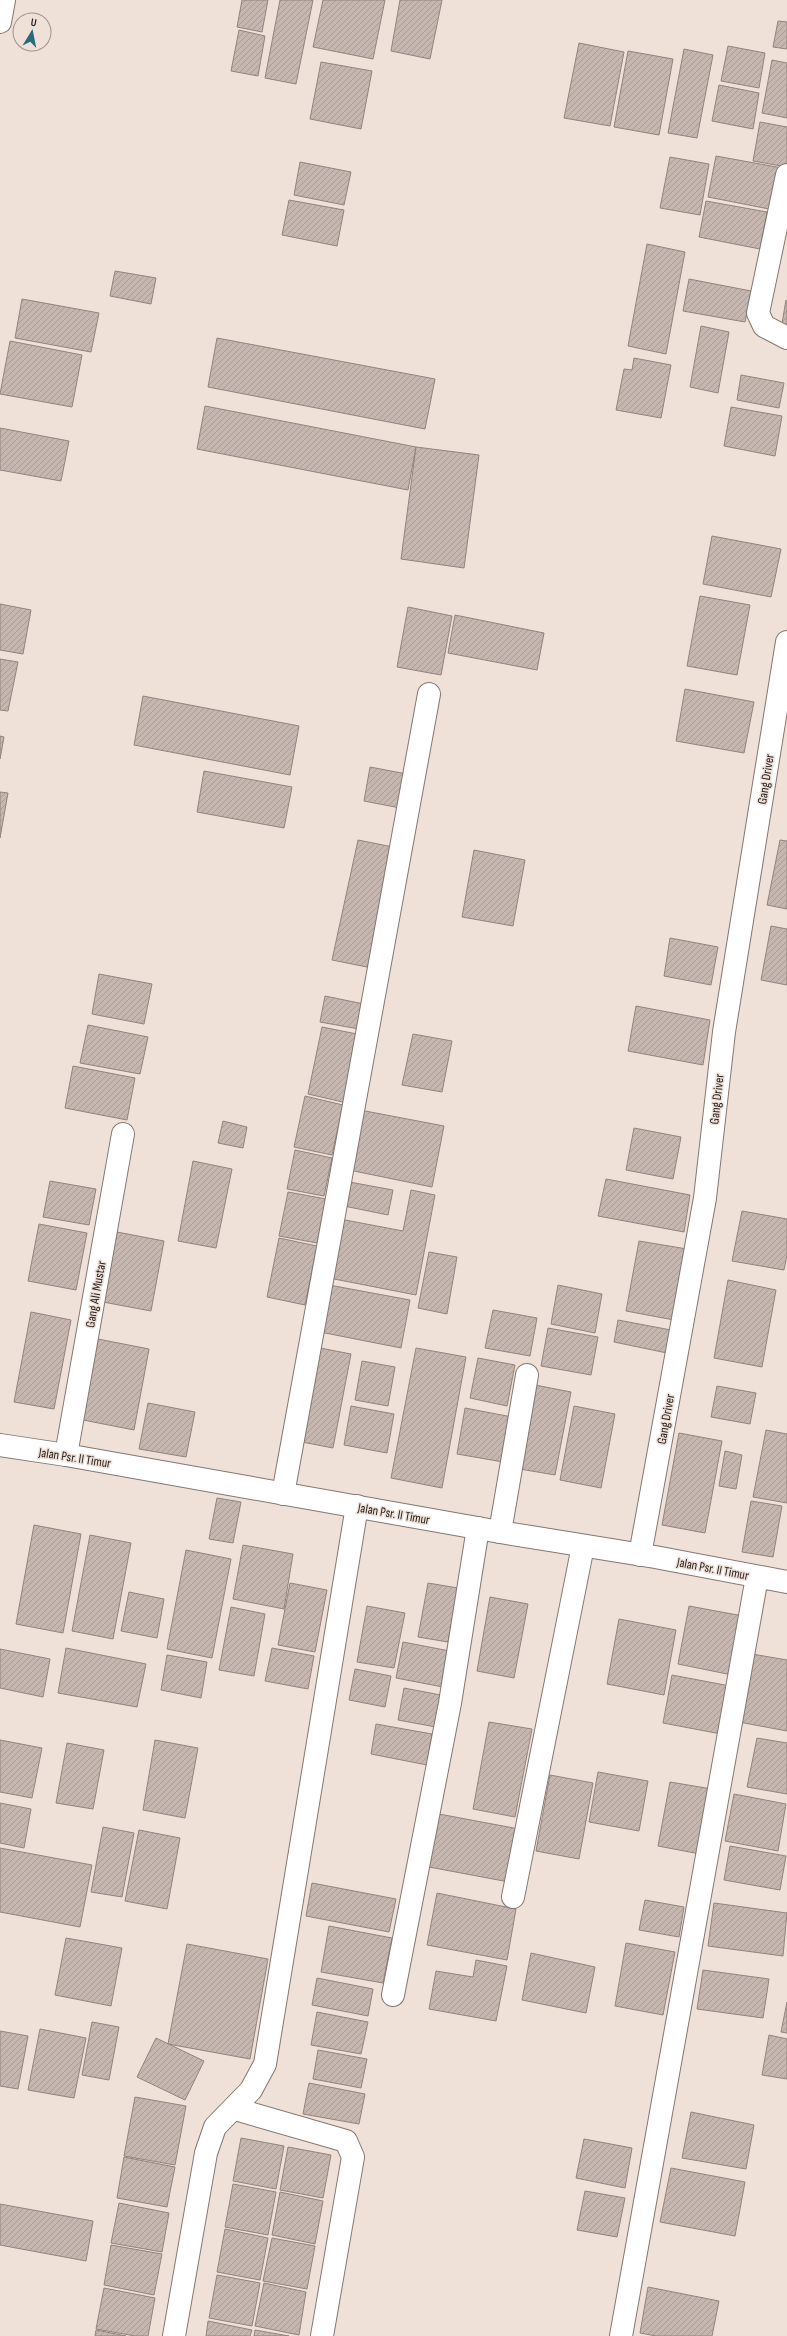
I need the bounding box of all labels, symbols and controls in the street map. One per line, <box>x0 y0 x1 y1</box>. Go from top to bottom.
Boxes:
north arrow <box>12 12 52 52</box>
text: U <box>30 16 38 30</box>
street label: Gang Driver <box>754 753 778 805</box>
street label: Gang Driver <box>706 1073 728 1125</box>
street label: Gang Ali Mustar <box>82 1259 110 1329</box>
street label: Gang Driver <box>654 1393 678 1446</box>
street label: Jalan Psr. II Timur <box>37 1444 112 1472</box>
street label: Jalan Psr. II Timur <box>356 1500 431 1528</box>
street label: Jalan Psr. II Timur <box>675 1554 750 1584</box>

